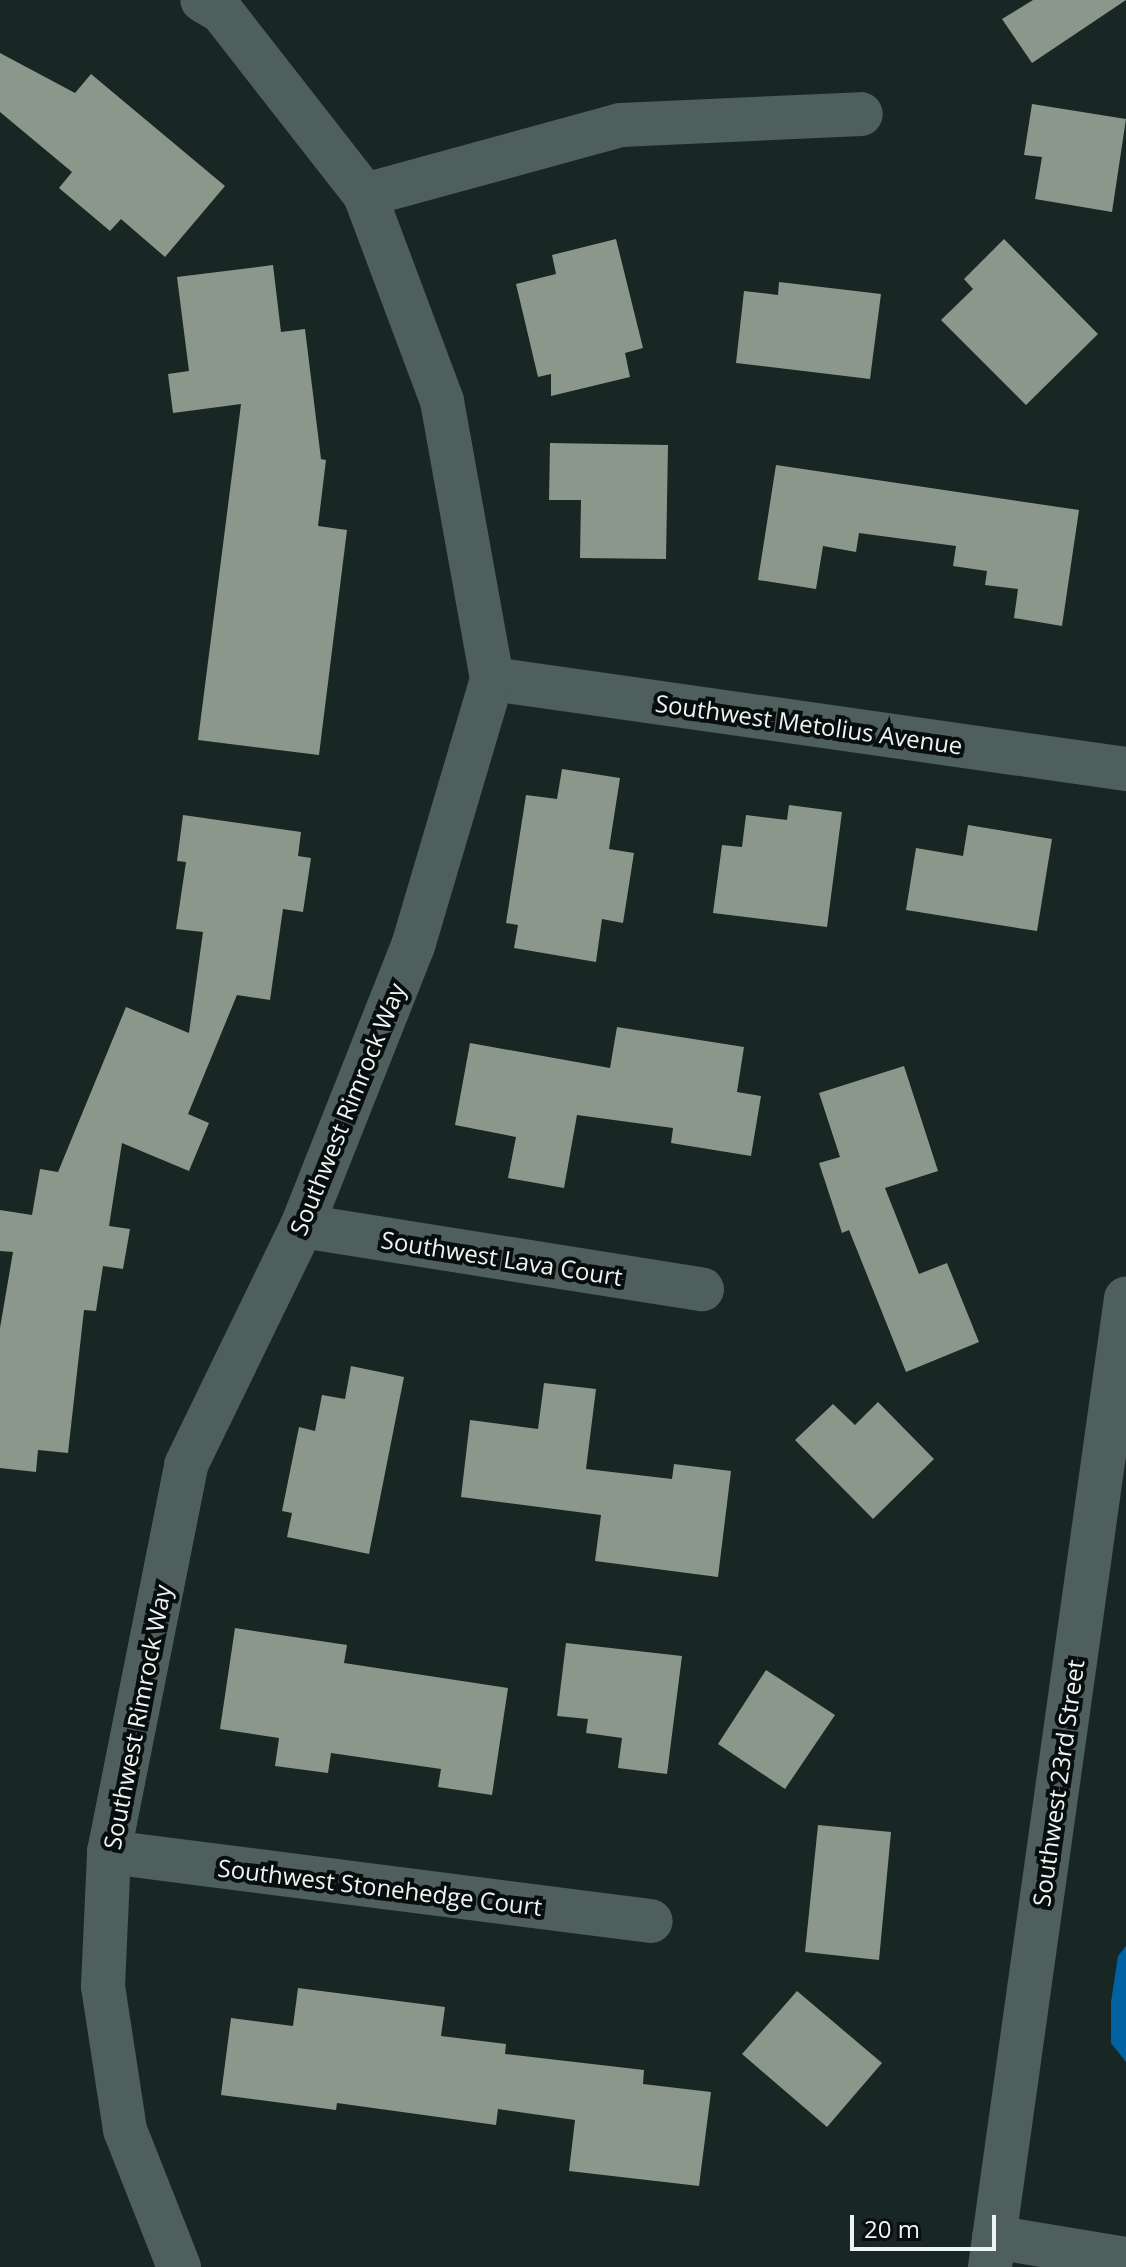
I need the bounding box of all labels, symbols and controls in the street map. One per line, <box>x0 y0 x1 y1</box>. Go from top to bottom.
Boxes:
street label: Southwest Metolius Avenue <box>654 688 964 760</box>
street label: Southwest Rimrock Way <box>283 979 411 1239</box>
street label: Southwest Lava Court <box>379 1225 625 1291</box>
street label: Southwest Rimrock Way <box>97 1582 177 1852</box>
street label: Southwest 23rd Street <box>1026 1658 1090 1908</box>
street label: Southwest Stonehedge Court <box>216 1853 544 1921</box>
scale bar <box>854 2199 1000 2249</box>
text: 20 m <box>864 2212 920 2245</box>

